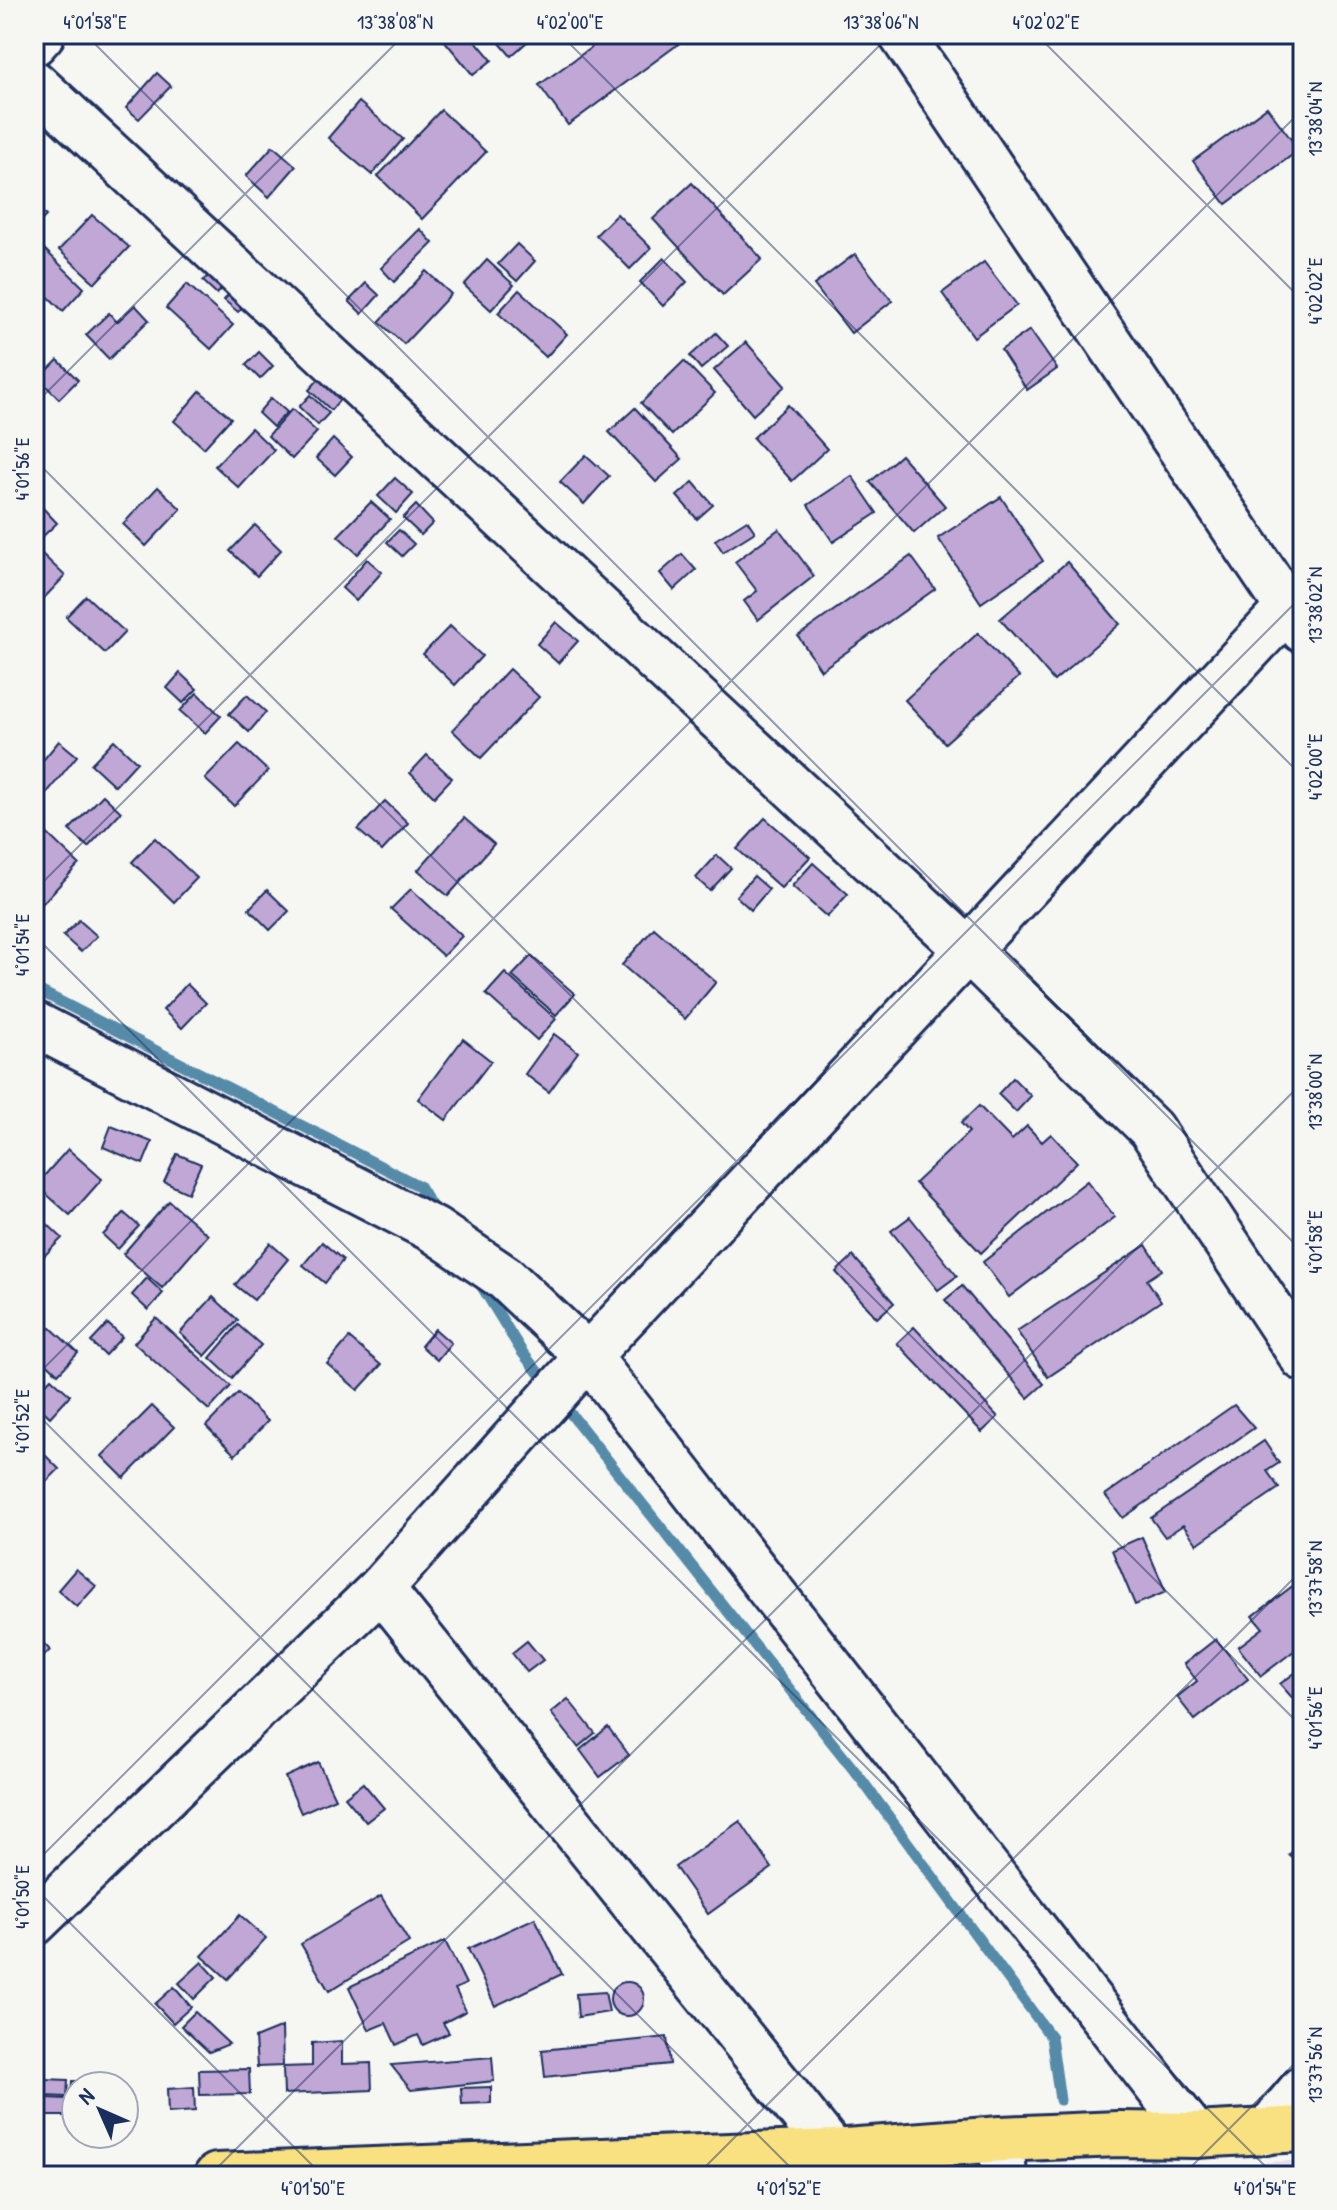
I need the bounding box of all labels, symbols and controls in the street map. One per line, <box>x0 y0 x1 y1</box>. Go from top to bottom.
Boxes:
text: 4°01'58"E <box>63 8 127 35</box>
text: 13°38'08"N <box>357 8 433 35</box>
text: 4°02'00"E <box>537 8 603 35</box>
text: 13°38'06"N <box>843 8 919 35</box>
text: 4°02'02"E <box>1013 8 1080 35</box>
text: 13°38'04"N <box>1301 82 1328 156</box>
text: 4°02'02"E <box>1301 257 1328 324</box>
text: 4°01'56"E <box>8 437 35 500</box>
text: 13°38'02"N <box>1301 567 1328 643</box>
text: 4°02'00"E <box>1301 734 1328 800</box>
text: 4°01'54"E <box>8 914 35 976</box>
text: 13°38'00"N <box>1301 1054 1328 1130</box>
text: 4°01'58"E <box>1301 1210 1328 1274</box>
text: 4°01'52"E <box>8 1389 35 1453</box>
text: 13°37'58"N <box>1301 1541 1328 1617</box>
text: 4°01'56"E <box>1301 1686 1328 1749</box>
text: 4°01'50"E <box>8 1865 35 1929</box>
text: 13°37'56"N <box>1301 2027 1328 2103</box>
north arrow <box>60 2070 140 2150</box>
text: N <box>71 2081 101 2111</box>
text: 4°01'50"E <box>281 2174 345 2201</box>
text: 4°01'52"E <box>757 2174 821 2201</box>
text: 4°01'54"E <box>1234 2174 1296 2201</box>

